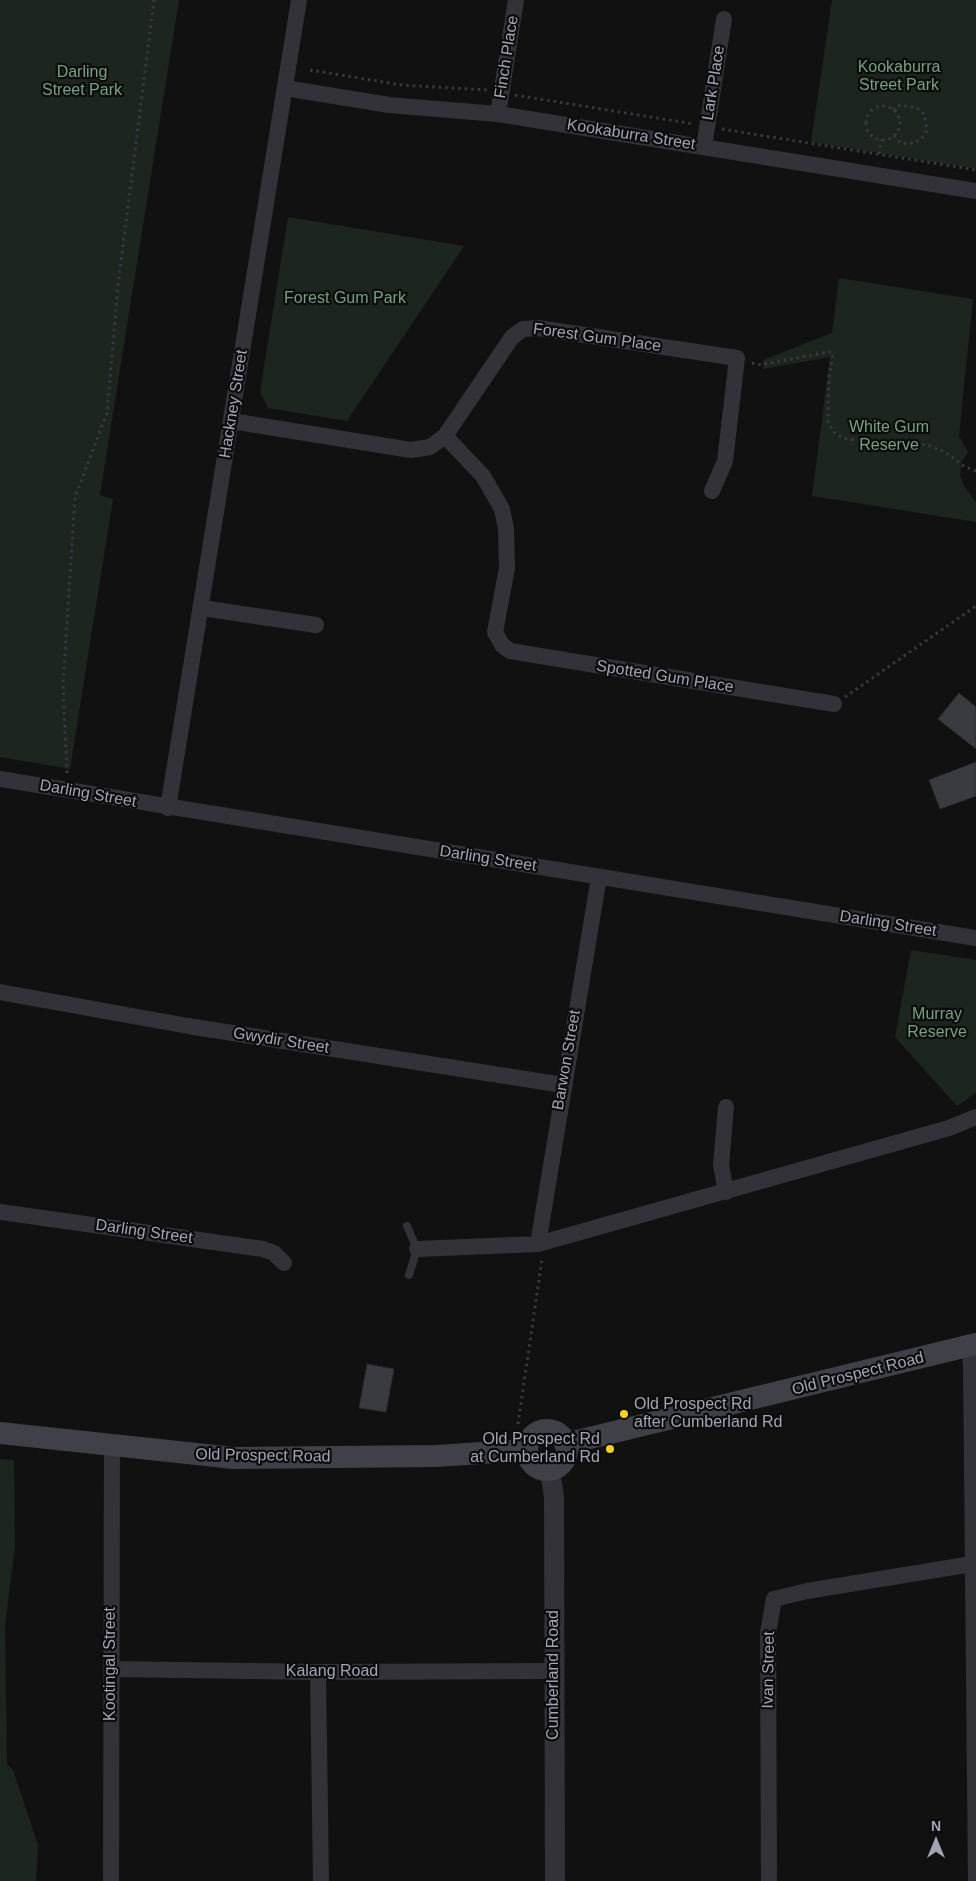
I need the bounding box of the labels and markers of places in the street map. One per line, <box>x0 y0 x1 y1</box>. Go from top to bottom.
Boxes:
place label: Old Prospect Rd after Cumberland Rd <box>634 1395 783 1433</box>
marker: Old Prospect Rd after Cumberland Rd <box>618 1408 630 1420</box>
place label: Old Prospect Rd at Cumberland Rd <box>470 1430 600 1468</box>
marker: Old Prospect Rd at Cumberland Rd <box>604 1443 616 1455</box>

